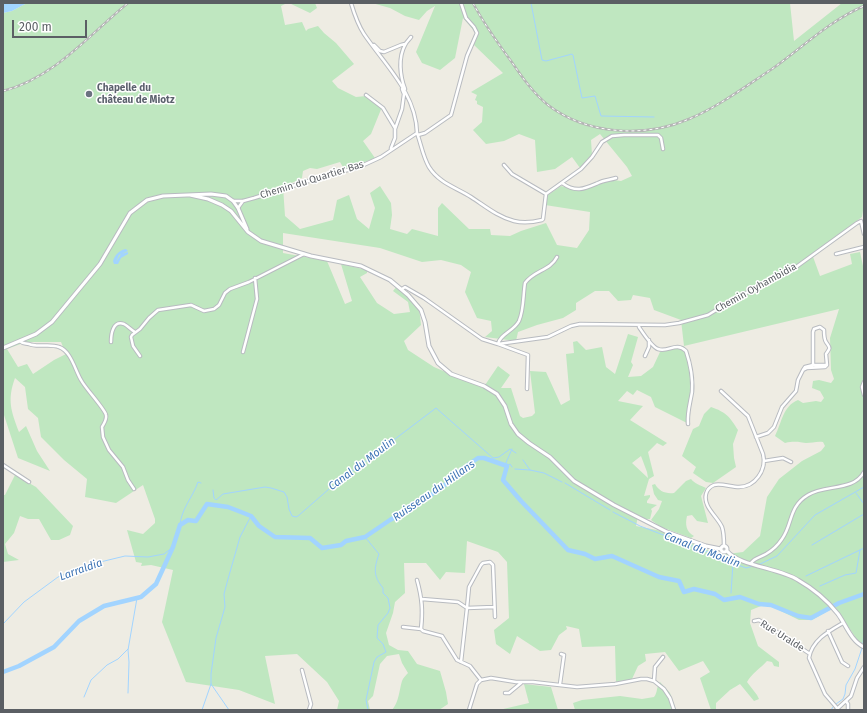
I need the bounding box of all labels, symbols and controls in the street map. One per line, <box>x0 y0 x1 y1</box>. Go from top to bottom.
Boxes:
scale bar <box>14 12 89 38</box>
text: 200 m <box>19 20 52 34</box>
place label: Chapelle du château de Miotz <box>97 82 175 106</box>
marker: Chapelle du château de Miotz <box>84 89 94 99</box>
street label: Chemin du Quartier Bas <box>259 159 365 201</box>
street label: Chemin Oyhambidia <box>713 261 799 315</box>
water label: Canal du Moulin <box>326 435 398 493</box>
water label: Ruisseau du Hillans <box>390 458 478 524</box>
water label: Canal du Moulin <box>662 529 742 571</box>
water label: Larraldia <box>58 556 104 584</box>
street label: Rue Uralde <box>758 618 806 654</box>

